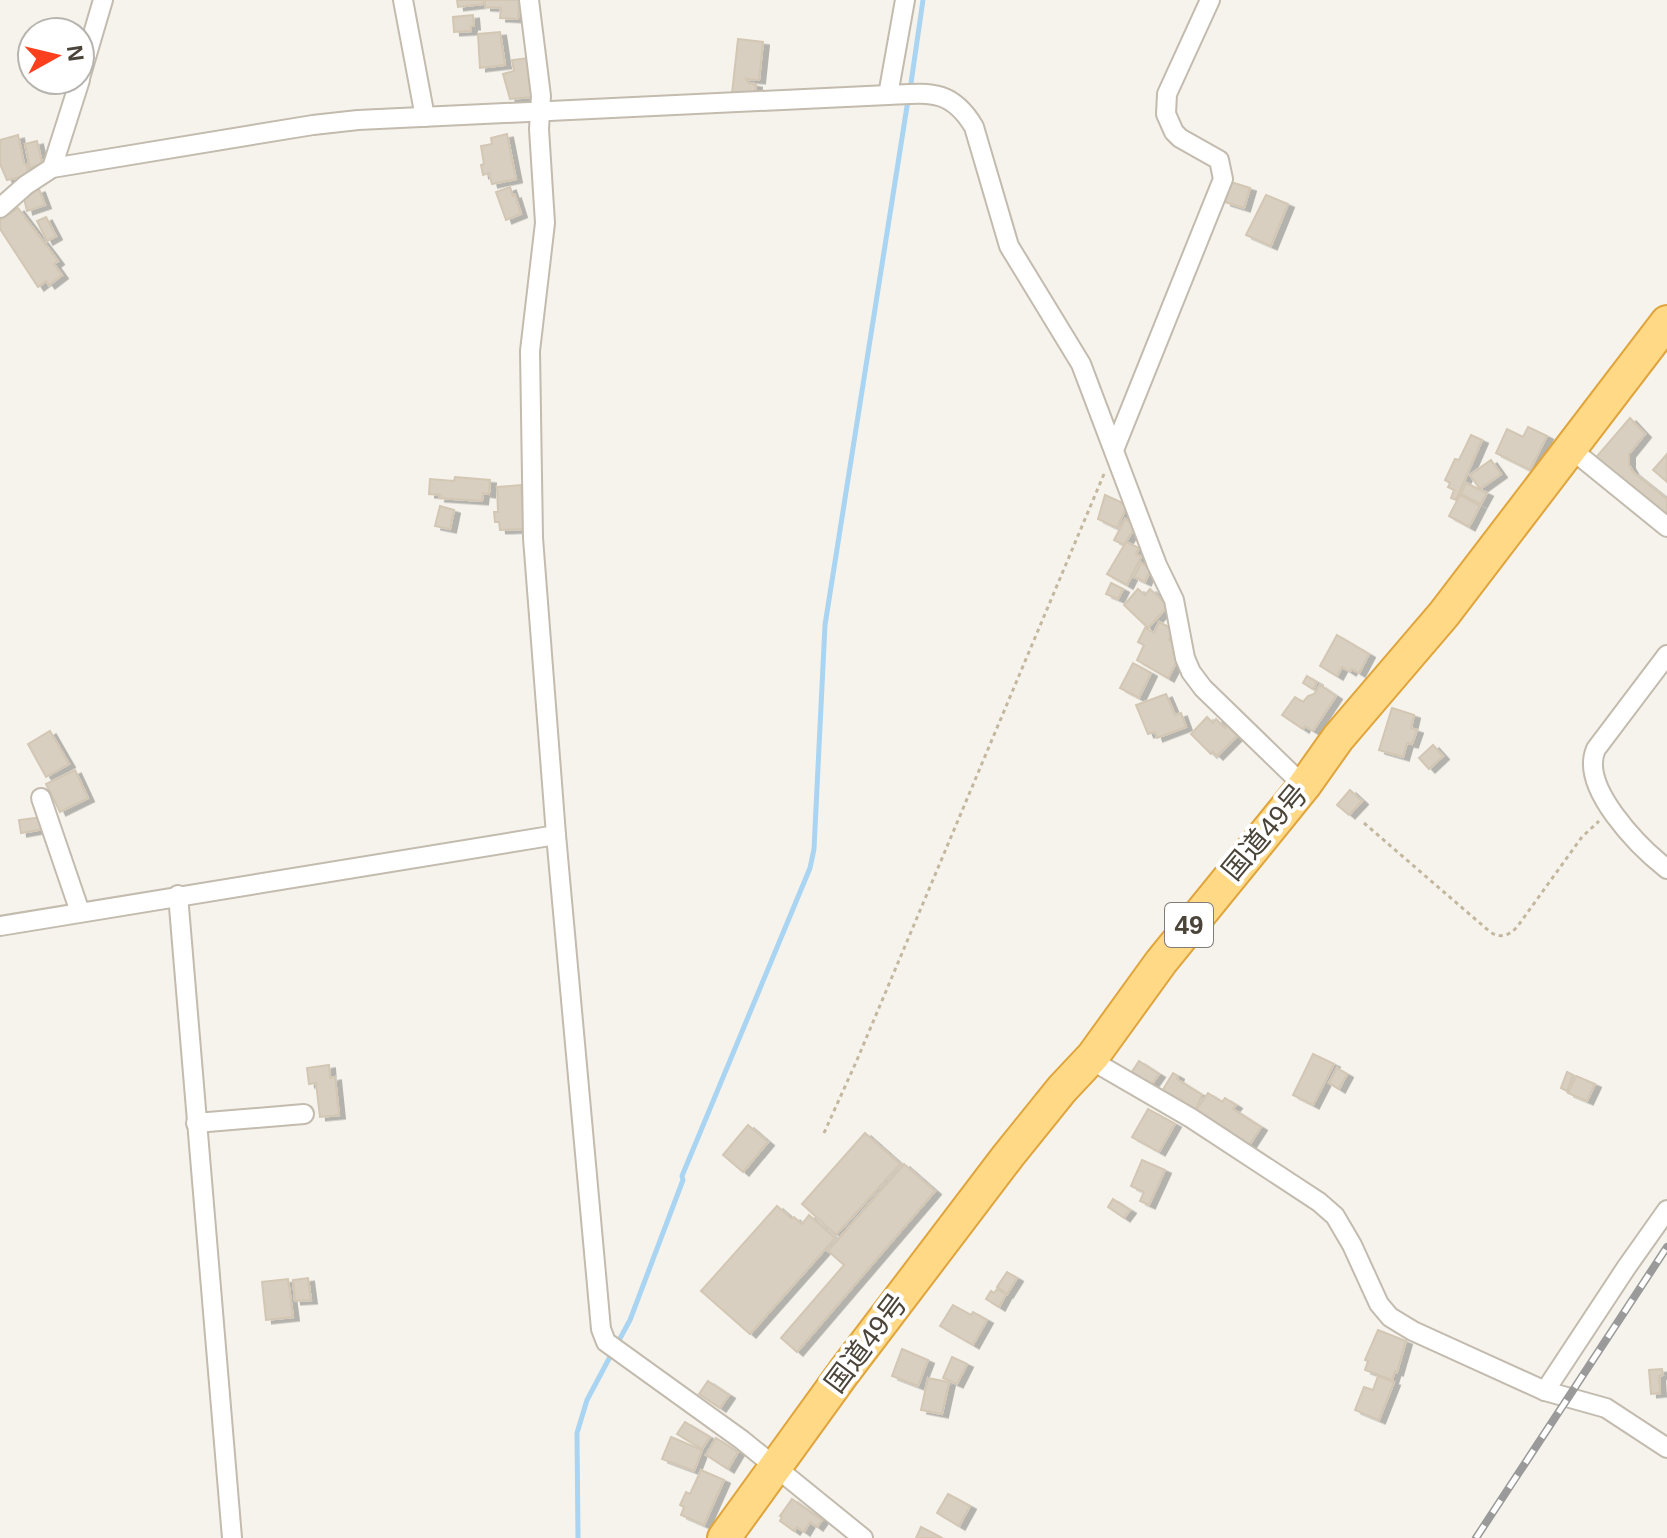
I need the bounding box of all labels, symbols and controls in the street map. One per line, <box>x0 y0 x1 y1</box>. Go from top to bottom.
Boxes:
north arrow <box>16 16 96 96</box>
text: N <box>62 44 89 63</box>
street label: 国道49号 <box>1216 778 1314 886</box>
road number: 49 <box>1165 903 1213 947</box>
street label: 国道49号 <box>819 1288 913 1398</box>

